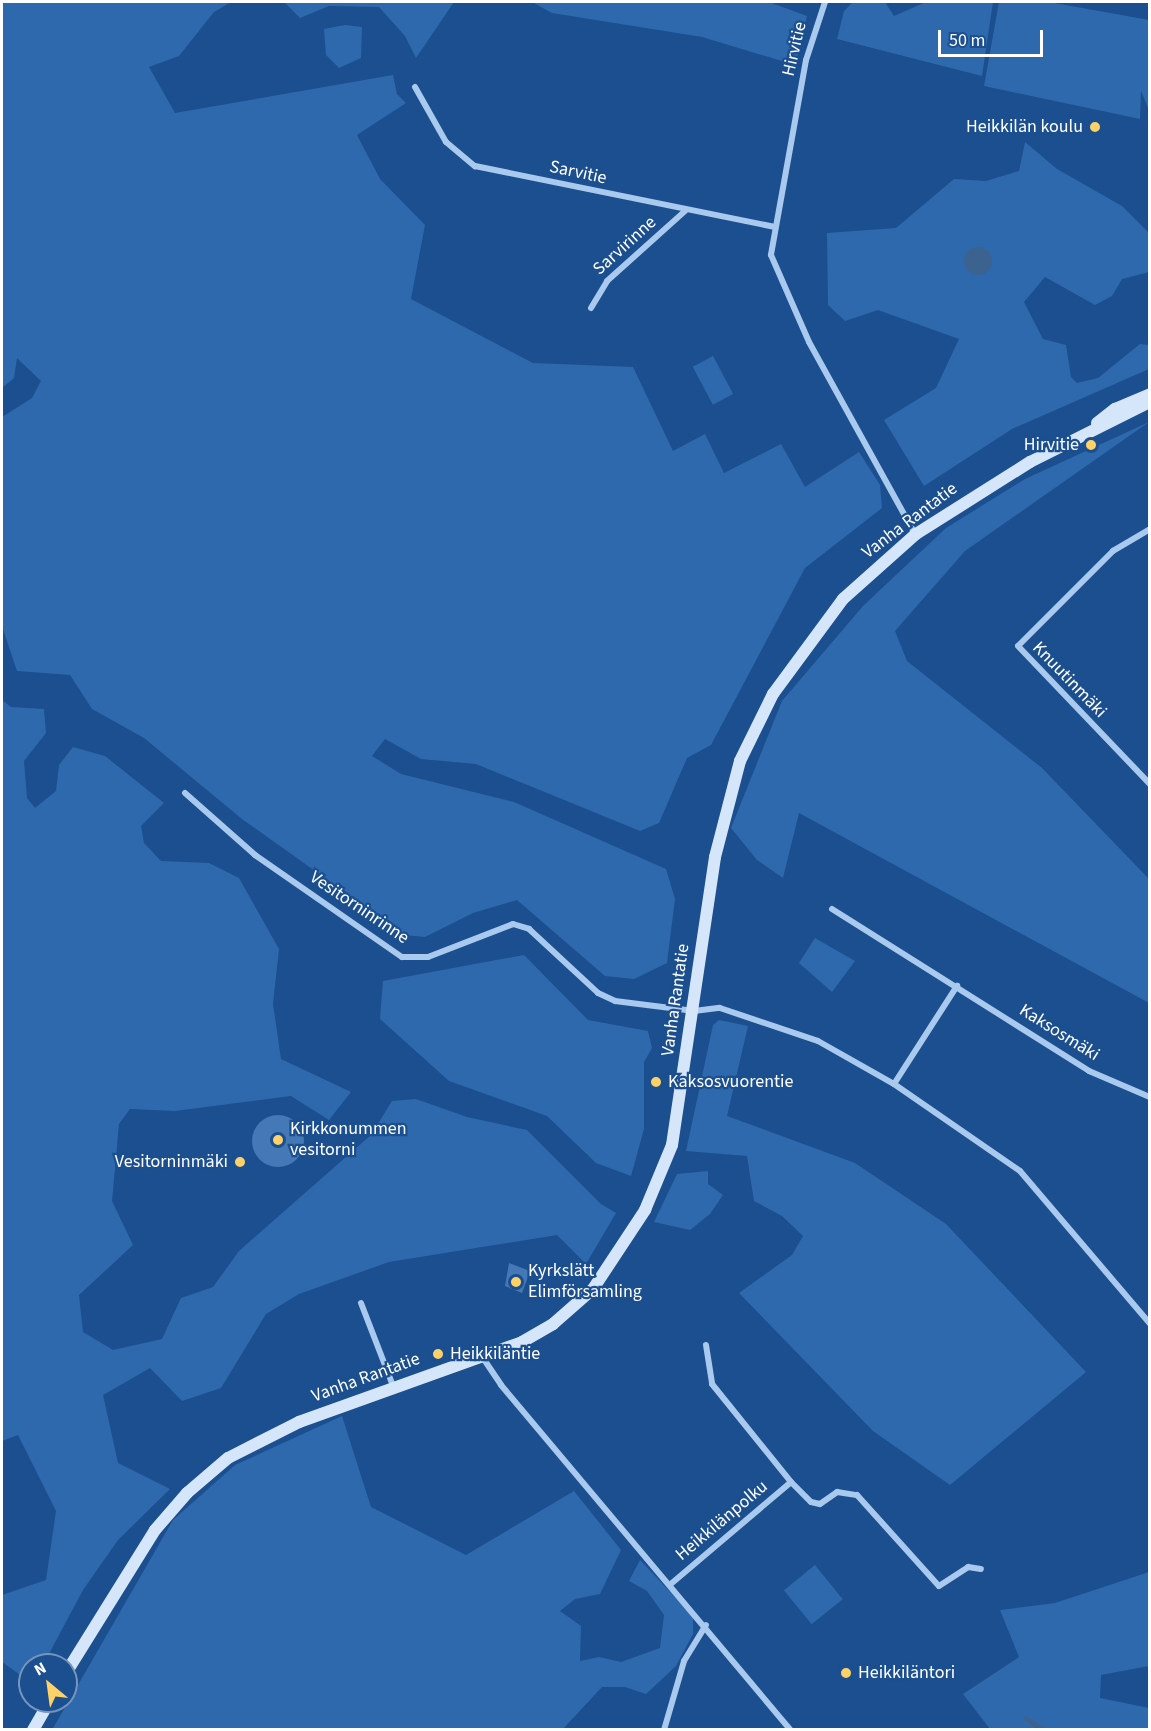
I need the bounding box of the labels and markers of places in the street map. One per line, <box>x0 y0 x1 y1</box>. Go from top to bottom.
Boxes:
place label: Heikkilän koulu <box>966 116 1083 138</box>
marker: Heikkilän koulu <box>1088 120 1102 134</box>
place label: Hirvitie <box>1024 434 1079 456</box>
marker: Hirvitie <box>1084 438 1098 452</box>
place label: Kaksosvuorentie <box>668 1071 793 1093</box>
marker: Kaksosvuorentie <box>649 1075 663 1089</box>
place label: Kirkkonummen vesitorni <box>290 1119 407 1162</box>
marker: Kirkkonummen vesitorni <box>271 1133 285 1147</box>
place label: Vesitorninmäki <box>115 1151 228 1173</box>
marker: Vesitorninmäki <box>233 1155 247 1169</box>
place label: Kyrkslätt Elimförsamling <box>528 1261 642 1304</box>
marker: Kyrkslätt Elimförsamling <box>509 1275 523 1289</box>
place label: Heikkiläntie <box>450 1343 540 1365</box>
marker: Heikkiläntie <box>431 1347 445 1361</box>
place label: Heikkiläntori <box>858 1662 955 1684</box>
marker: Heikkiläntori <box>839 1666 853 1680</box>

